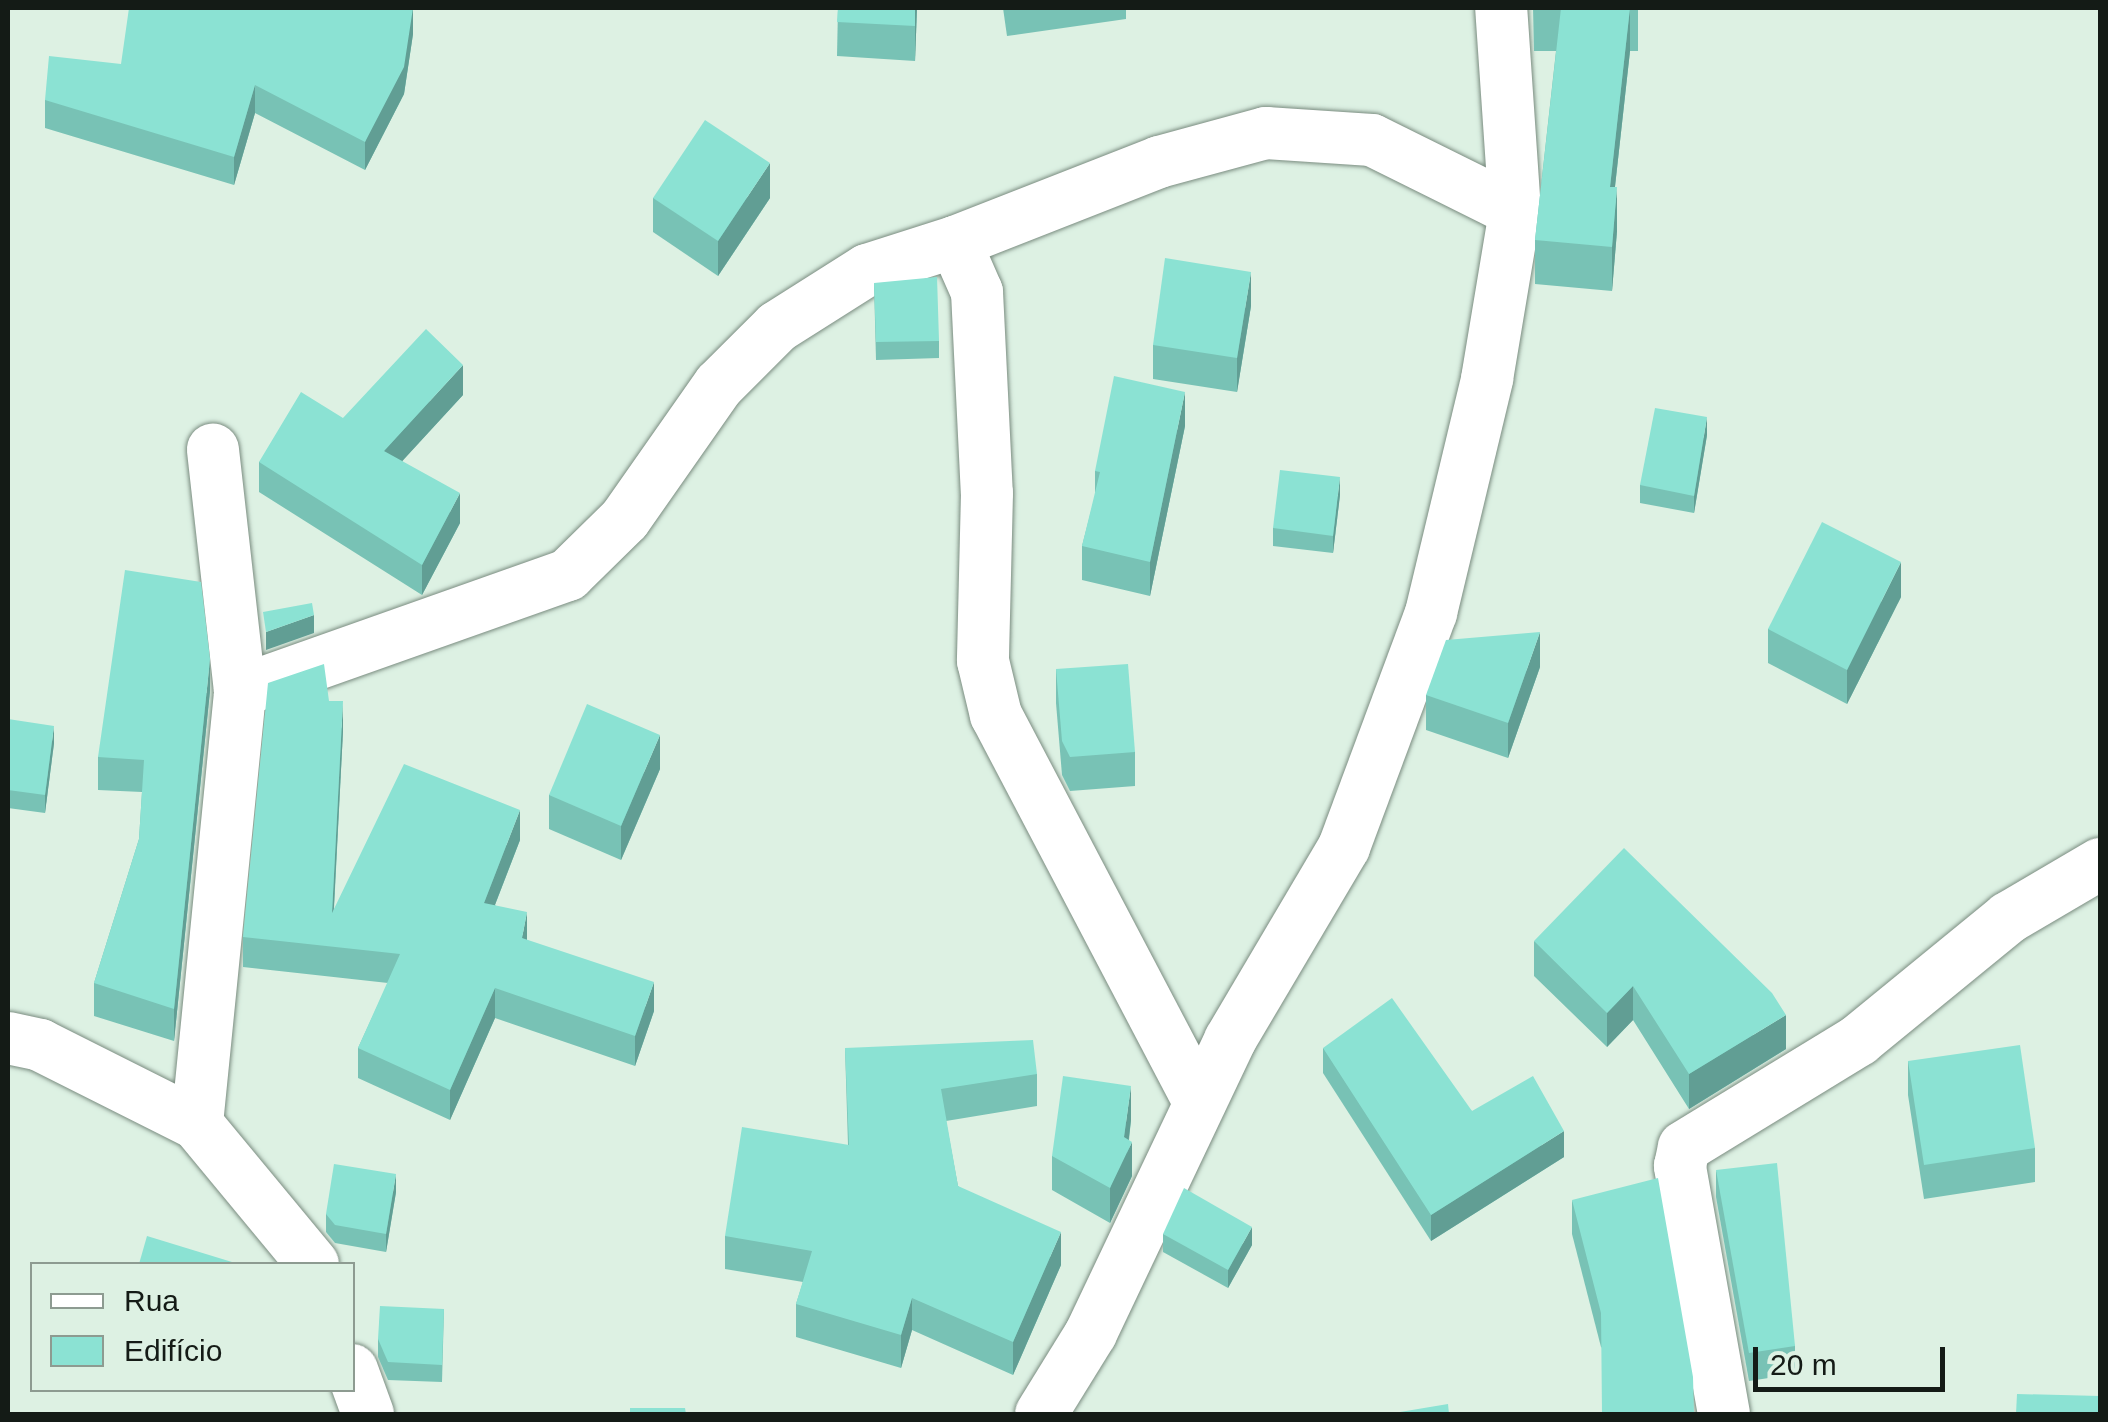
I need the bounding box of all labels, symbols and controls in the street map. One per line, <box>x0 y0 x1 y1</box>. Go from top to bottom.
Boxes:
legend <box>30 1262 355 1392</box>
text: Rua <box>124 1284 179 1317</box>
scale bar <box>1758 1327 1950 1389</box>
text: Edifício <box>124 1334 222 1367</box>
text: 20 m <box>1770 1348 1837 1381</box>

